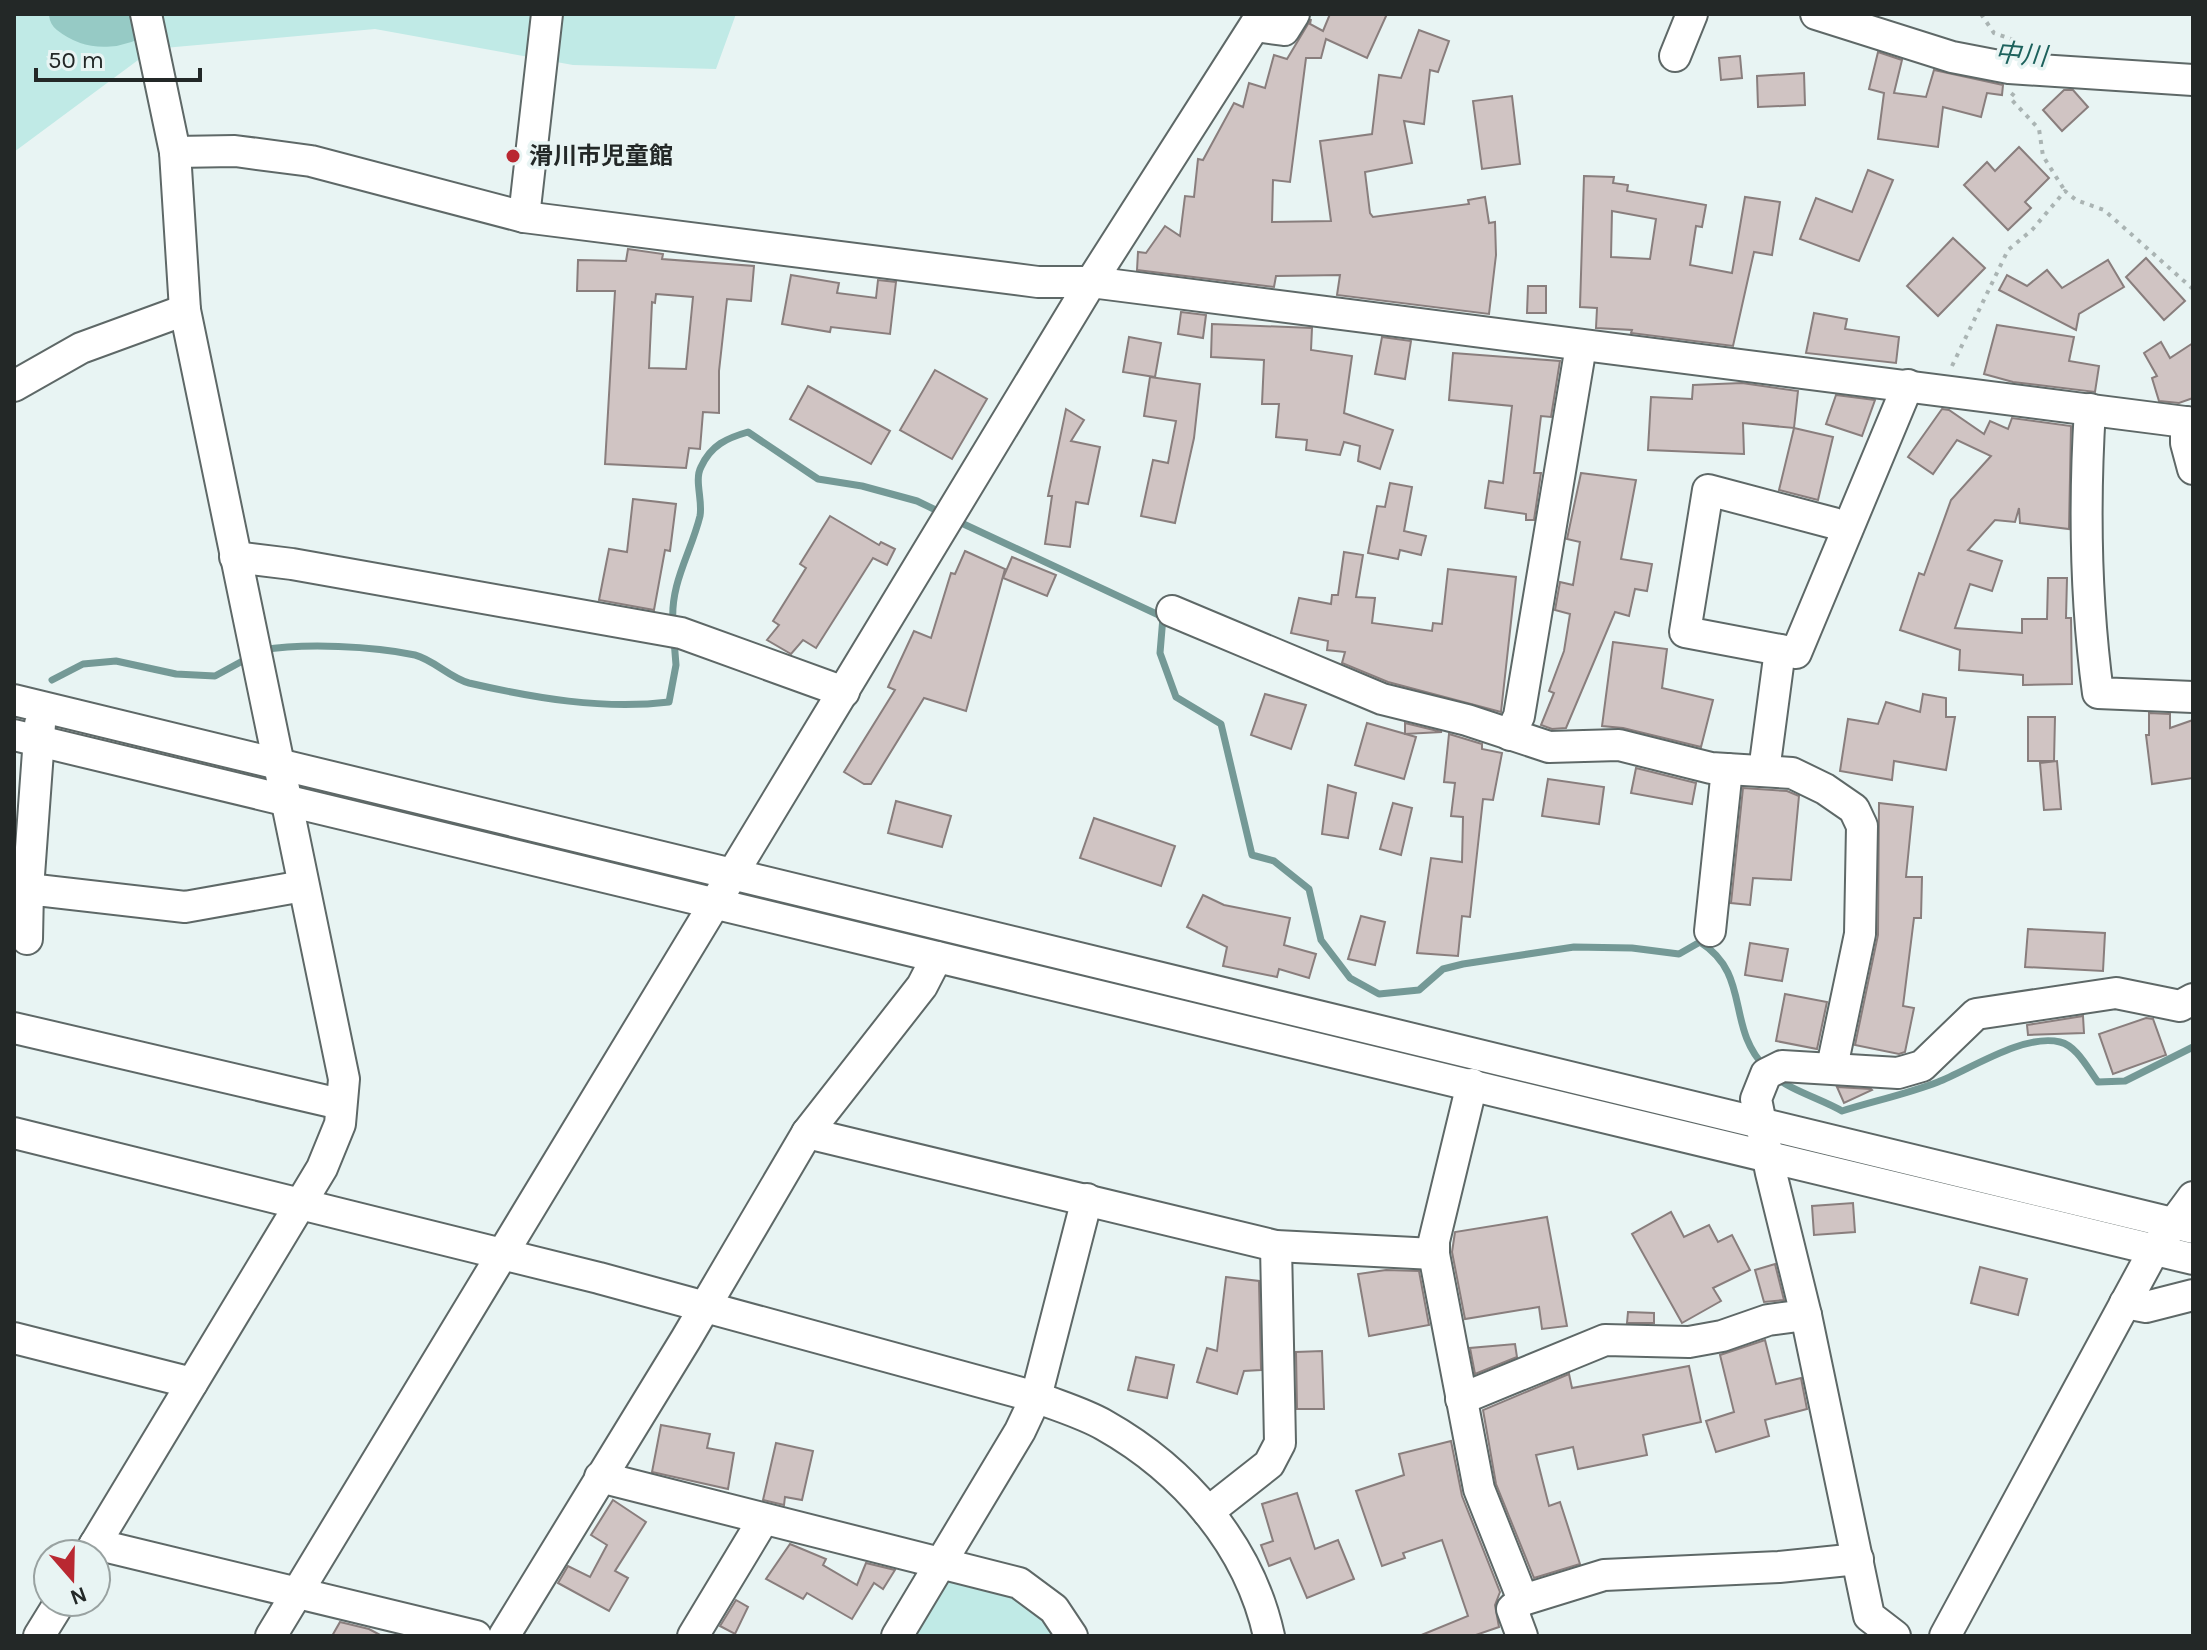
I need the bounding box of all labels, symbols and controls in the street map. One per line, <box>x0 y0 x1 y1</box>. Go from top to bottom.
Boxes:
scale bar <box>36 32 200 82</box>
water label: 中川 <box>1994 37 2051 72</box>
text: 50 m <box>48 46 104 74</box>
place label: 滑川市児童館 <box>529 142 673 170</box>
marker: 滑川市児童館 <box>504 147 522 165</box>
north arrow <box>32 1538 112 1618</box>
text: N <box>67 1581 90 1611</box>

